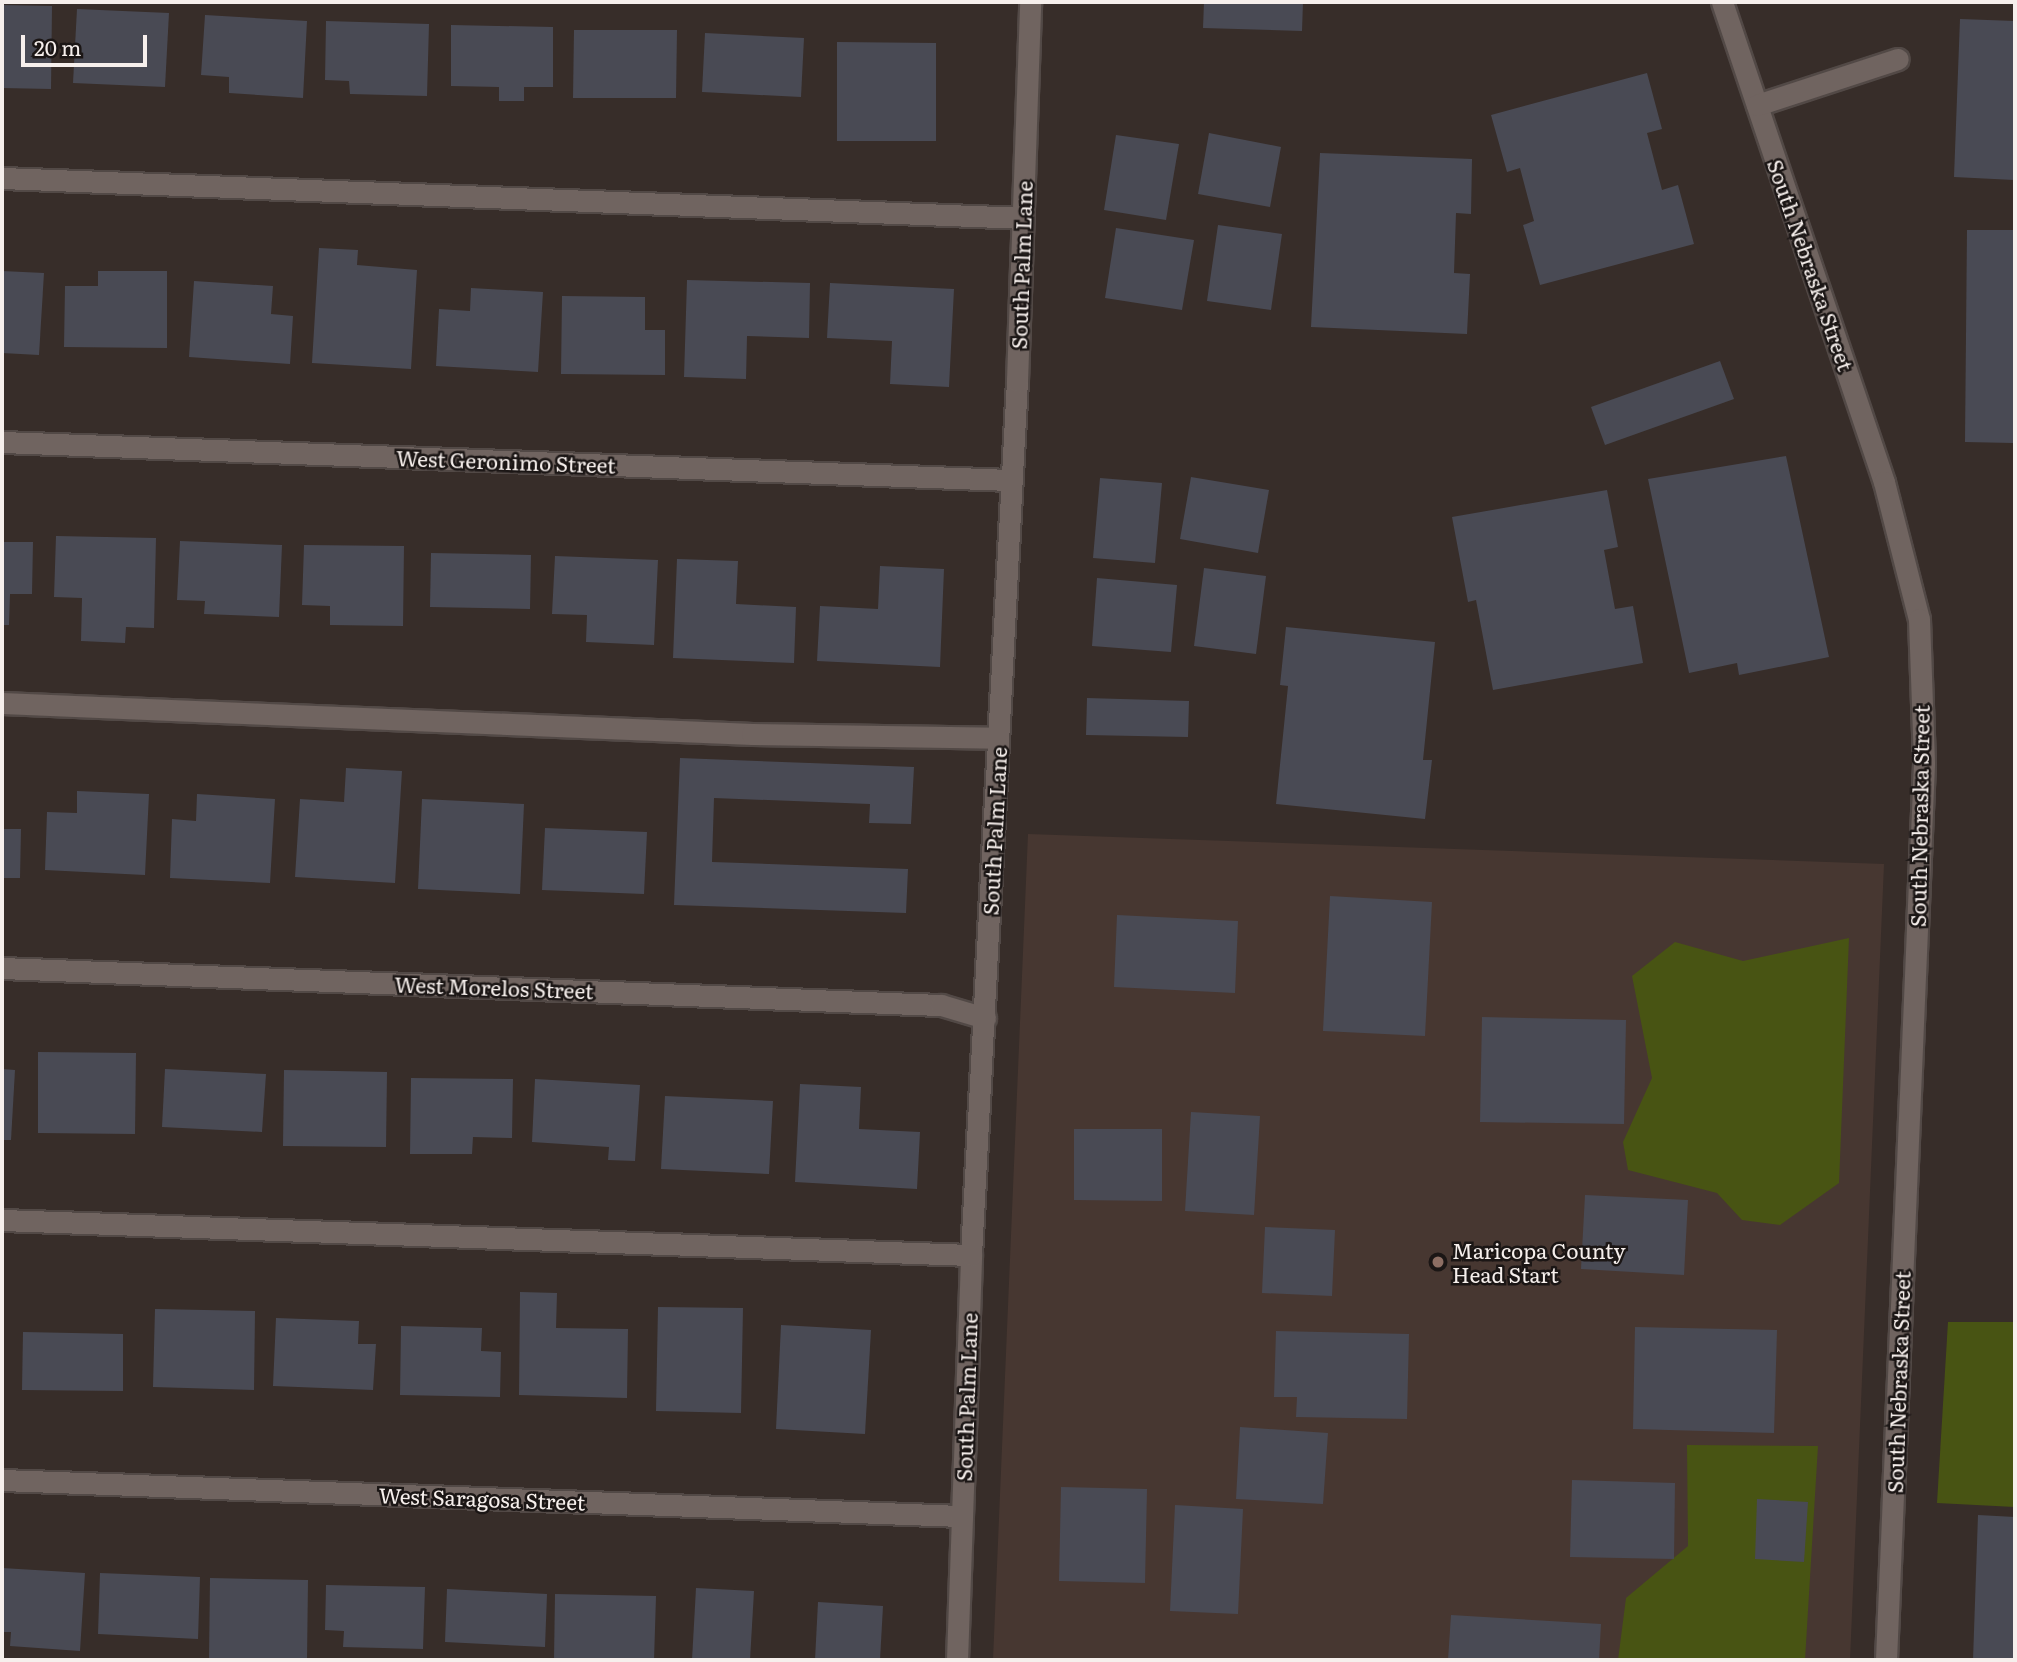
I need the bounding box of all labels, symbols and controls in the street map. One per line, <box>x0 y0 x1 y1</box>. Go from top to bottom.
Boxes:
scale bar <box>24 21 150 65</box>
text: 20 m <box>34 31 81 62</box>
street label: South Nebraska Street <box>1763 156 1859 374</box>
street label: South Palm Lane <box>1005 180 1037 350</box>
street label: West Geronimo Street <box>396 445 616 477</box>
street label: South Nebraska Street <box>1904 705 1934 927</box>
street label: South Palm Lane <box>977 746 1011 916</box>
street label: West Morelos Street <box>394 971 594 1003</box>
place label: Maricopa County Head Start <box>1452 1237 1626 1287</box>
marker: Maricopa County Head Start <box>1430 1254 1446 1270</box>
street label: South Nebraska Street <box>1882 1270 1914 1494</box>
street label: South Palm Lane <box>950 1312 982 1482</box>
street label: West Saragosa Street <box>378 1482 586 1514</box>

